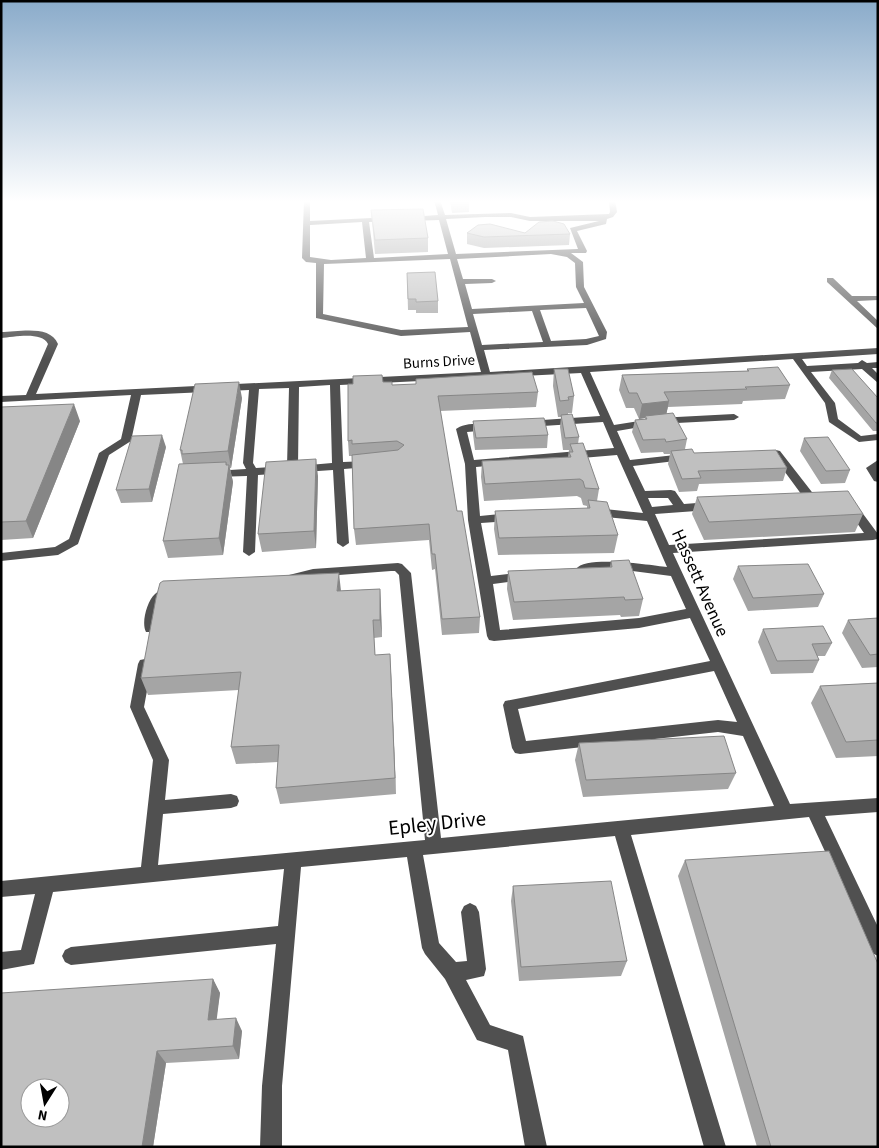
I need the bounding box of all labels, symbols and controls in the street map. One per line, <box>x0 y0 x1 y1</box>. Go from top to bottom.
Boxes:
street label: Burns Drive <box>402 350 476 374</box>
street label: Hassett Avenue <box>665 525 735 641</box>
street label: Epley Drive <box>387 803 487 843</box>
north arrow <box>20 1078 70 1128</box>
text: N <box>36 1104 49 1125</box>

